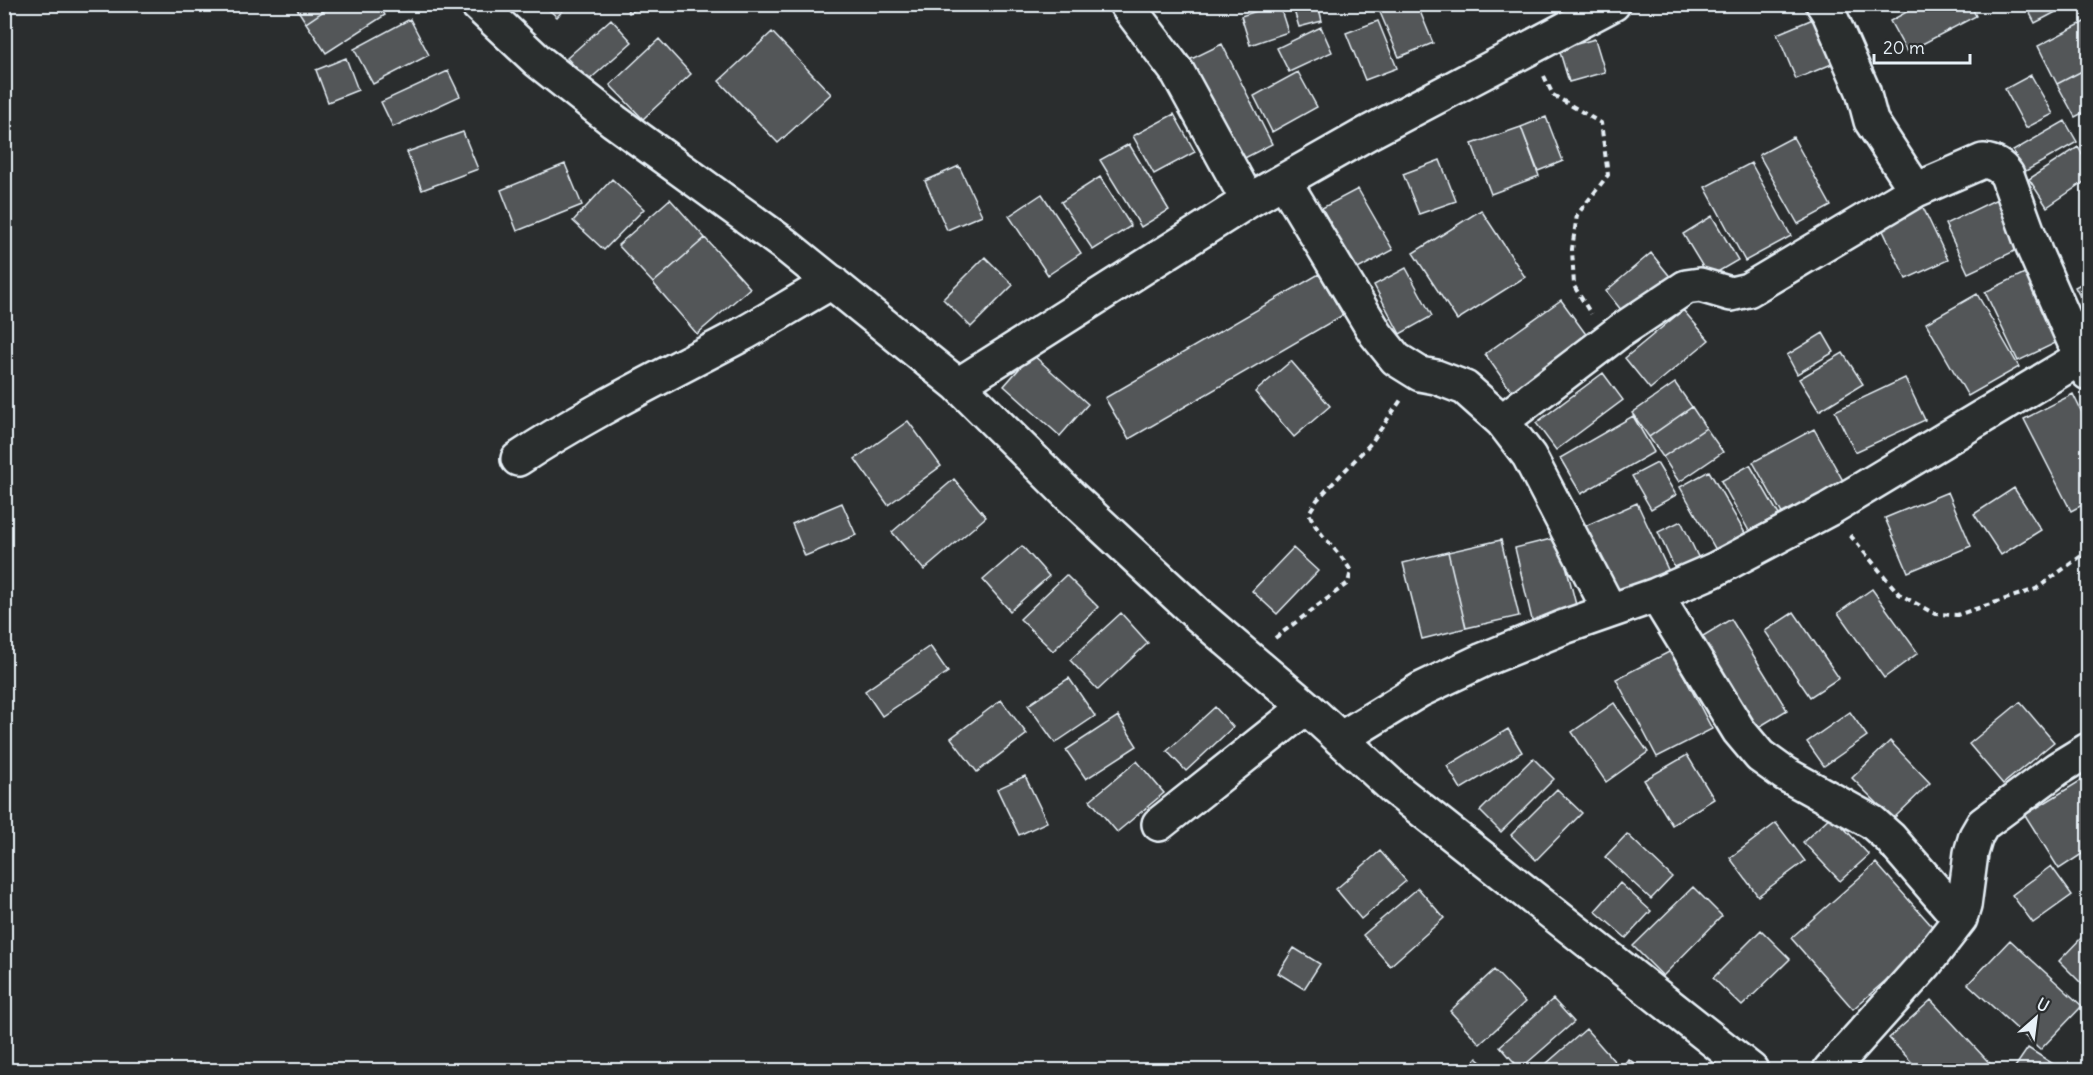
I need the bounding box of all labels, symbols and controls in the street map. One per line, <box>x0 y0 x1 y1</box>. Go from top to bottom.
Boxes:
scale bar <box>1874 27 1970 65</box>
text: 20 m <box>1883 36 1925 59</box>
north arrow <box>2006 988 2066 1048</box>
text: U <box>2034 993 2053 1016</box>

